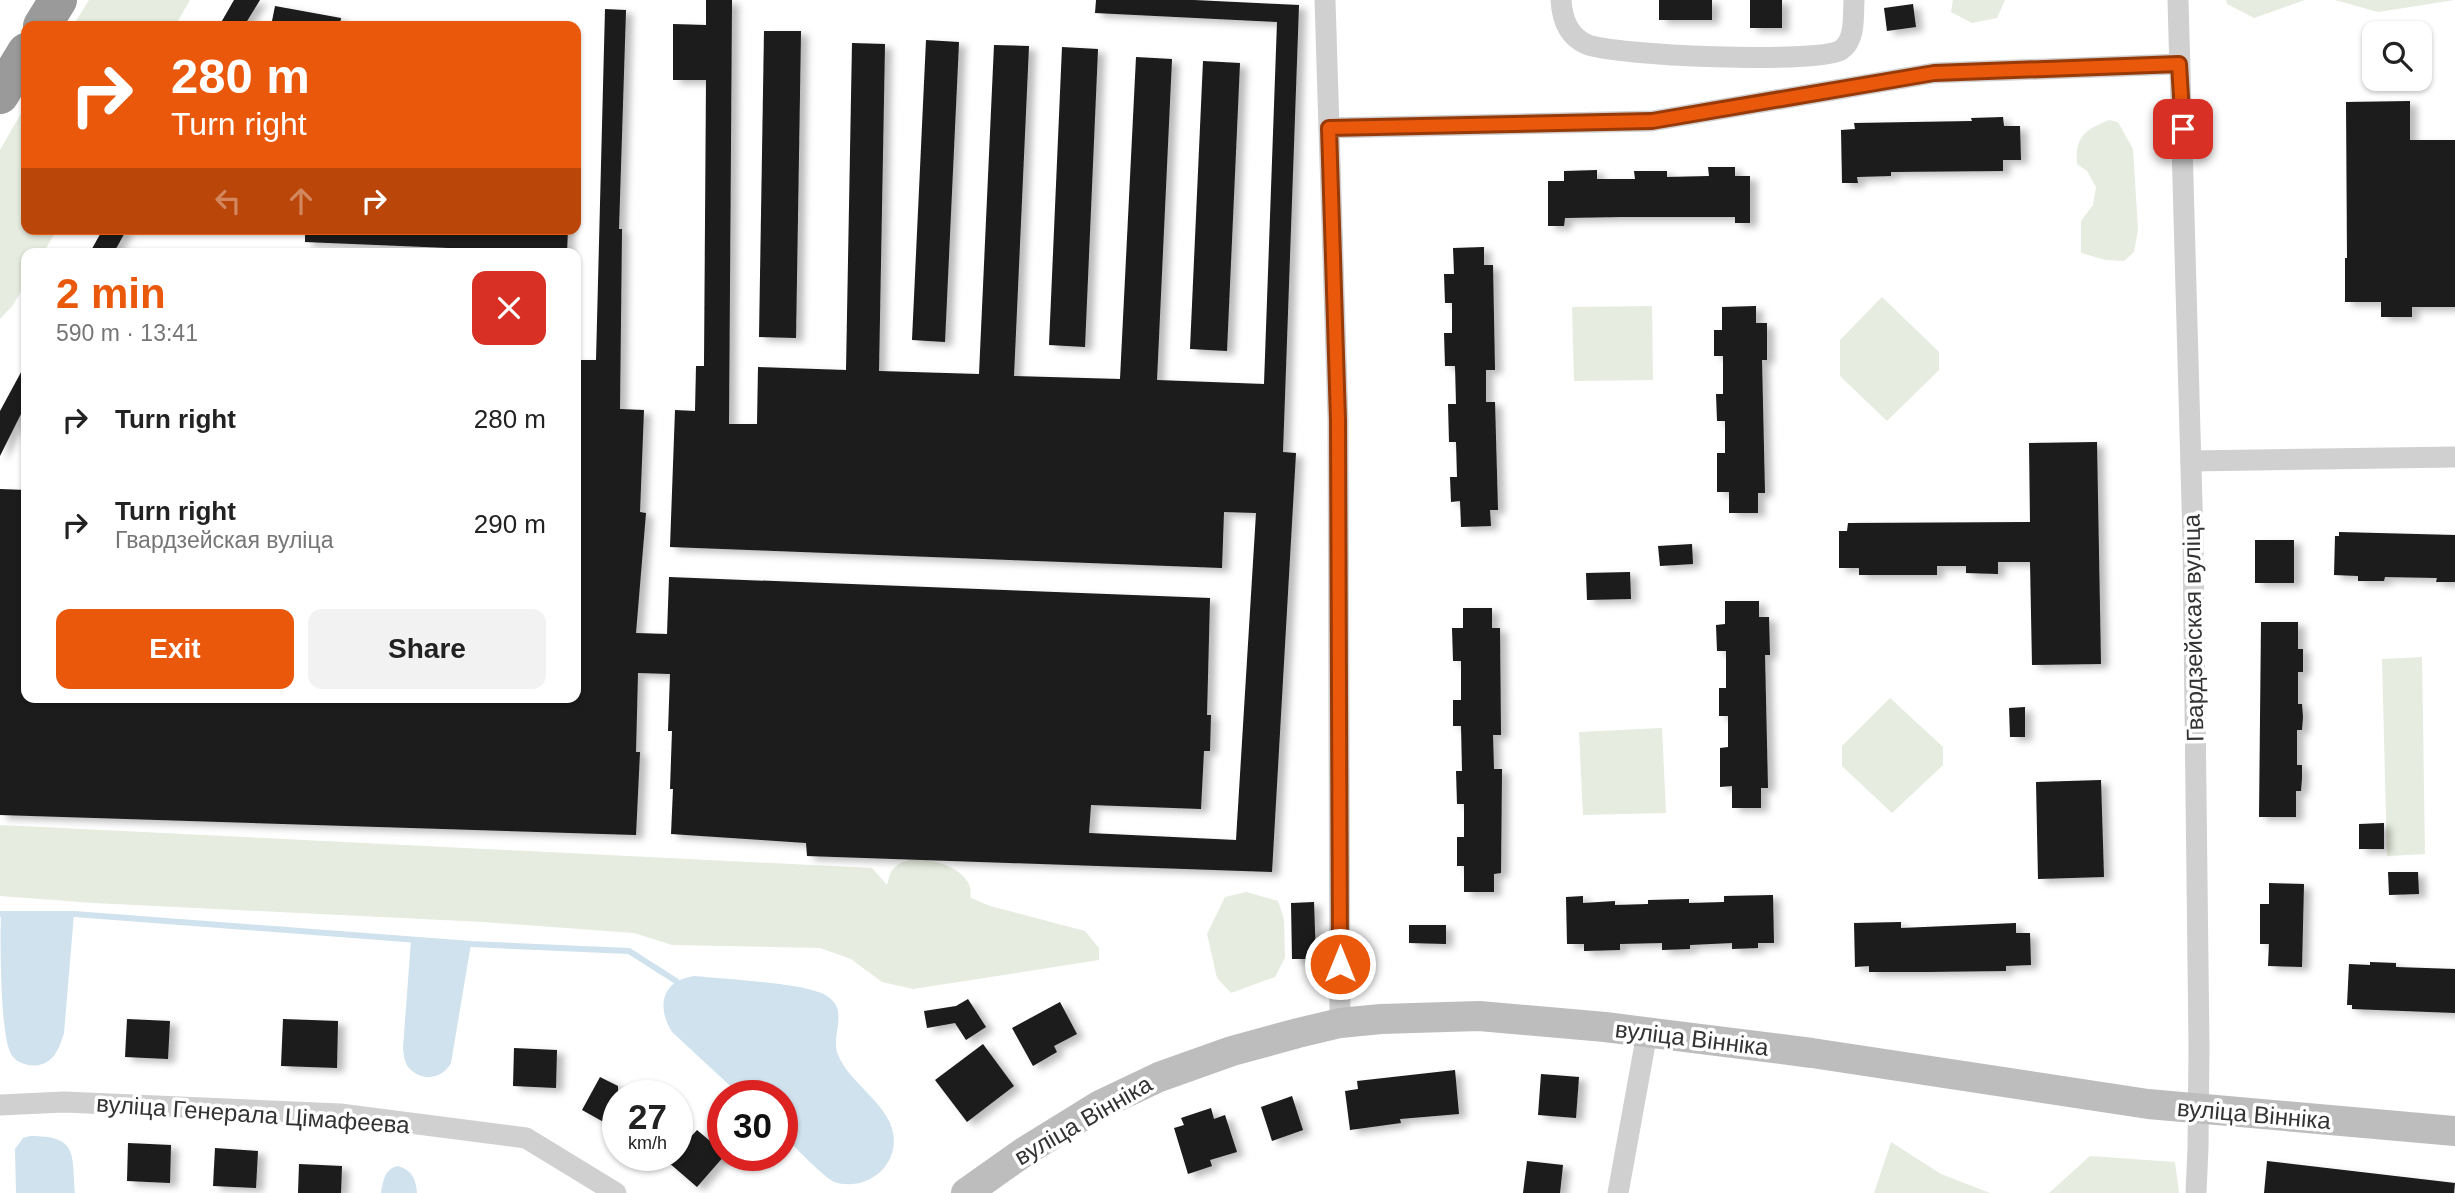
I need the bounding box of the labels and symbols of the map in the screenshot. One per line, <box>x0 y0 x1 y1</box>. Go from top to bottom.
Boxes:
pin <box>2153 99 2213 159</box>
street label: Гвардзейская вуліца <box>2178 513 2208 742</box>
position arrow <box>1303 927 1377 1001</box>
street label: вуліца Вінніка <box>1614 1015 1771 1061</box>
street label: вуліца Вінніка <box>1009 1069 1157 1170</box>
speed limit sign: 30 <box>707 1080 798 1171</box>
street label: вуліца Генерала Цімафеева <box>95 1090 411 1138</box>
street label: вуліца Вінніка <box>2176 1094 2333 1134</box>

